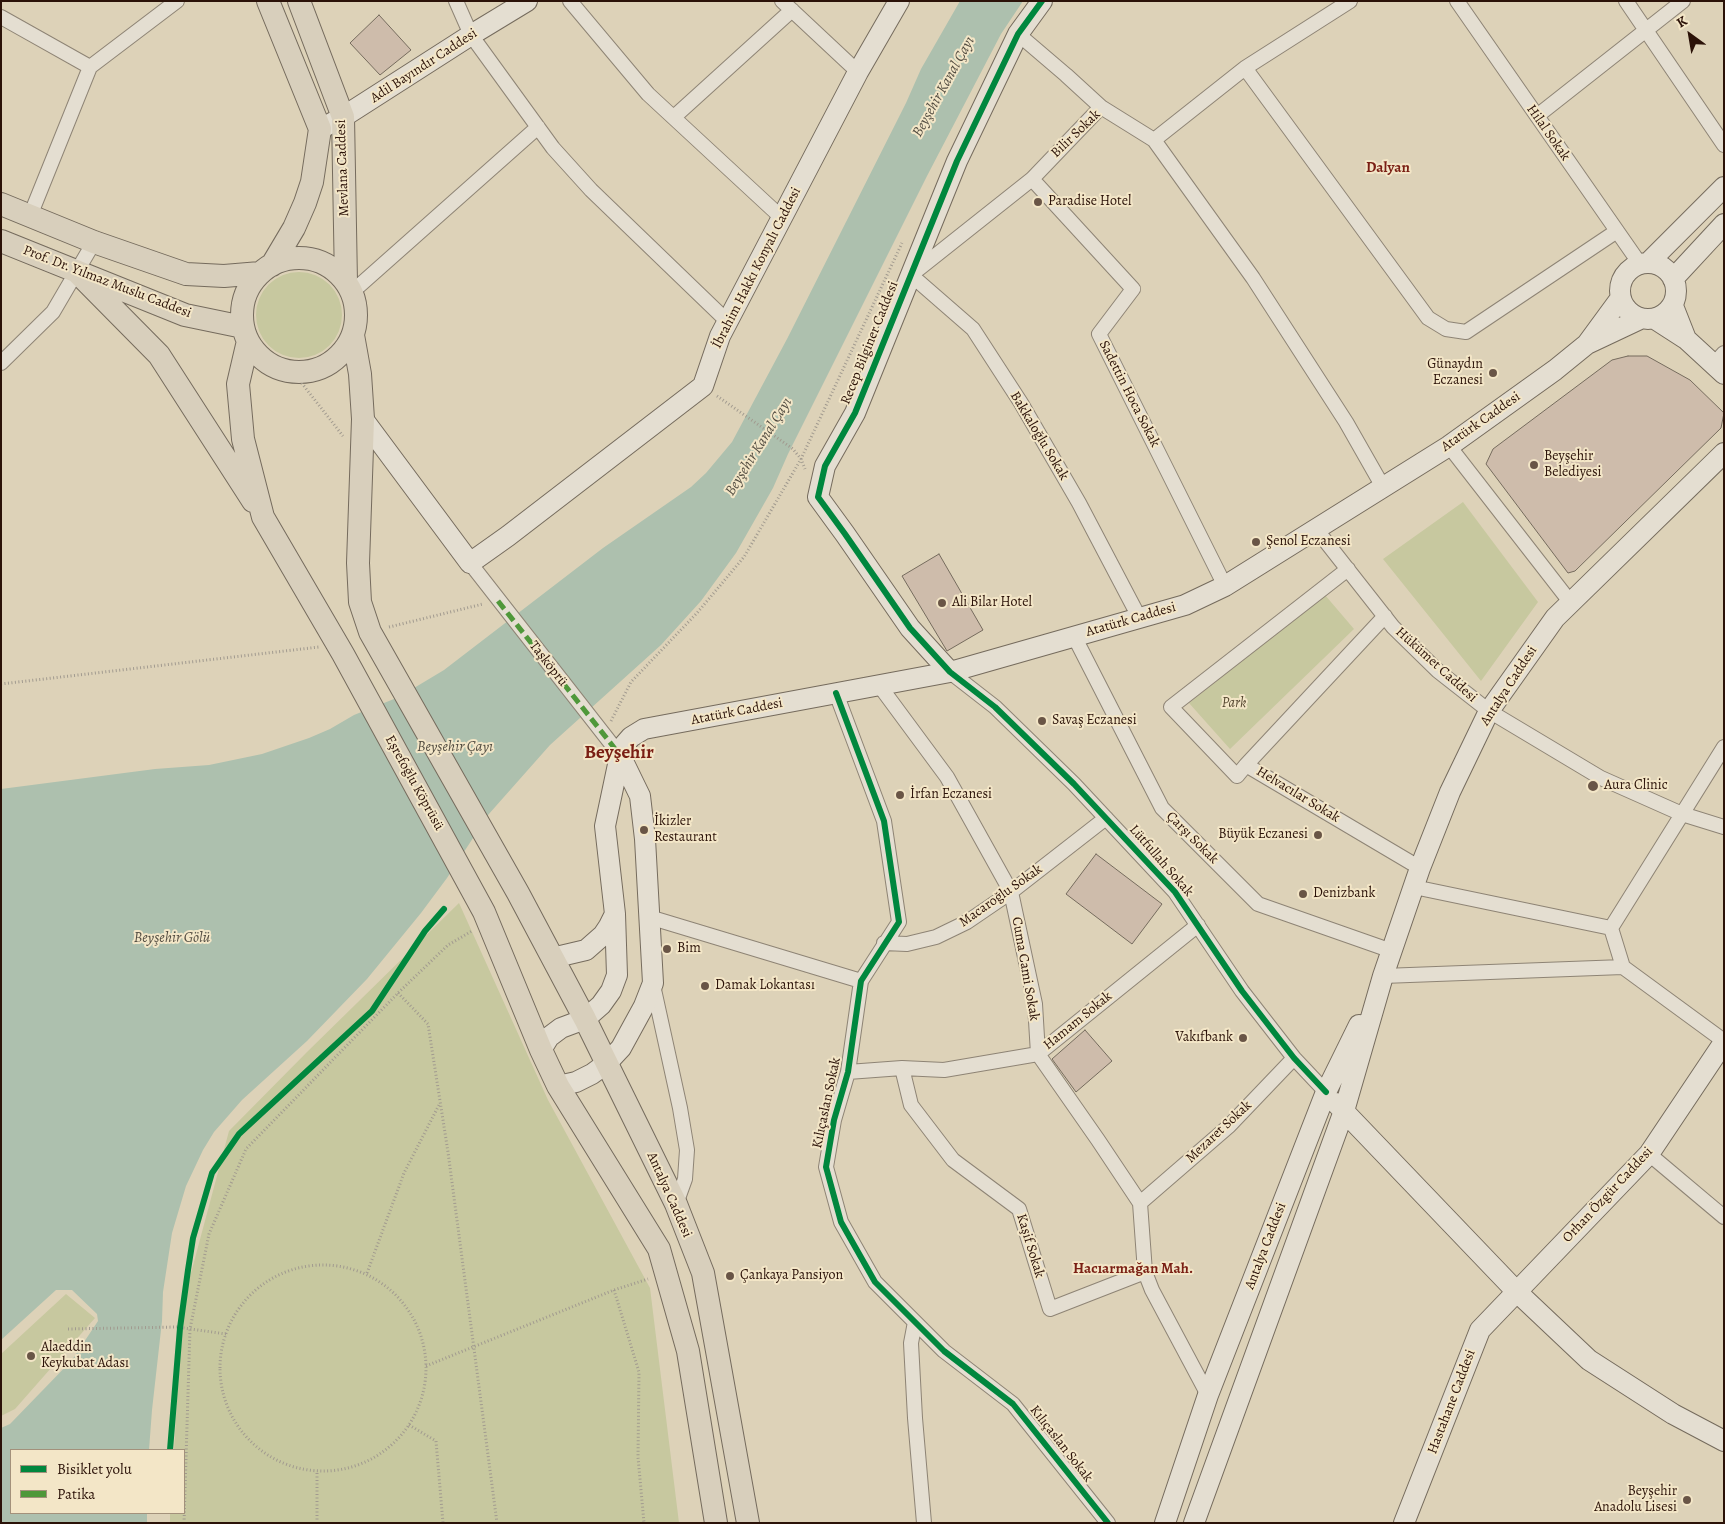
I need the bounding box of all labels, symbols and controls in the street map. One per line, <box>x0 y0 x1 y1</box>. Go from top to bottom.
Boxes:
north arrow <box>1665 10 1715 60</box>
text: K <box>1673 11 1691 32</box>
street label: Adil Bayındır Caddesi <box>367 25 481 107</box>
water label: Beyşehir Kanal Çayı <box>909 34 979 140</box>
street label: Hilal Sokak <box>1523 102 1573 164</box>
street label: Bilir Sokak <box>1048 106 1104 162</box>
street label: Mevlana Caddesi <box>333 119 353 217</box>
district label: Dalyan <box>1366 159 1410 177</box>
street label: İbrahim Hakkı Konyalı Caddesi <box>709 185 805 351</box>
place label: Paradise Hotel <box>1048 194 1131 210</box>
marker: Paradise Hotel <box>1032 196 1044 208</box>
street label: Prof. Dr. Yılmaz Muslu Caddesi <box>20 242 194 322</box>
street label: Recep Bilginer Caddesi <box>838 279 902 407</box>
street label: Sadettin Hoca Sokak <box>1095 338 1163 450</box>
place label: Günaydın Eczanesi <box>1427 357 1483 390</box>
marker: Günaydın Eczanesi <box>1487 367 1499 379</box>
street label: Bakkaloğlu Sokak <box>1006 389 1072 483</box>
street label: Atatürk Caddesi <box>1438 389 1524 455</box>
water label: Beyşehir Kanal Çayı <box>722 395 796 499</box>
place label: Beyşehir Belediyesi <box>1544 449 1602 482</box>
marker: Beyşehir Belediyesi <box>1528 459 1540 471</box>
place label: Şenol Eczanesi <box>1266 534 1351 550</box>
marker: Şenol Eczanesi <box>1250 536 1262 548</box>
place label: Ali Bilar Hotel <box>952 595 1032 611</box>
marker: Ali Bilar Hotel <box>936 597 948 609</box>
street label: Atatürk Caddesi <box>1084 599 1178 641</box>
street label: Hükümet Caddesi <box>1392 624 1480 706</box>
street label: Taşköprü <box>525 638 571 690</box>
street label: Antalya Caddesi <box>1477 643 1541 729</box>
street label: Atatürk Caddesi <box>690 695 784 729</box>
park label: Park <box>1222 696 1246 712</box>
place label: Savaş Eczanesi <box>1052 713 1137 729</box>
marker: Savaş Eczanesi <box>1036 715 1048 727</box>
street label: Eşrefoğlu Köprüsü <box>381 732 447 834</box>
water label: Beyşehir Çayı <box>417 738 493 756</box>
district label: Beyşehir <box>584 742 654 764</box>
street label: Helvacılar Sokak <box>1253 763 1343 827</box>
place label: Aura Clinic <box>1604 778 1668 794</box>
marker: Aura Clinic <box>1586 779 1600 793</box>
place label: İrfan Eczanesi <box>910 787 992 803</box>
marker: İrfan Eczanesi <box>894 789 906 801</box>
street label: Çarşı Sokak <box>1162 808 1222 868</box>
place label: İkizler Restaurant <box>654 814 717 846</box>
street label: Lütfullah Sokak <box>1125 822 1197 900</box>
marker: İkizler Restaurant <box>638 824 650 836</box>
place label: Büyük Eczanesi <box>1218 827 1308 843</box>
marker: Büyük Eczanesi <box>1312 829 1324 841</box>
street label: Macaroğlu Sokak <box>956 861 1046 931</box>
place label: Denizbank <box>1313 886 1375 902</box>
marker: Denizbank <box>1297 888 1309 900</box>
street label: Cuma Cami Sokak <box>1008 916 1042 1022</box>
water label: Beyşehir Gölü <box>134 929 210 947</box>
place label: Bim <box>677 941 701 957</box>
marker: Bim <box>661 943 673 955</box>
place label: Damak Lokantası <box>715 978 815 994</box>
marker: Damak Lokantası <box>699 980 711 992</box>
street label: Hamam Sokak <box>1040 988 1116 1054</box>
place label: Vakıfbank <box>1175 1030 1233 1046</box>
marker: Vakıfbank <box>1237 1032 1249 1044</box>
street label: Kılıçaslan Sokak <box>809 1056 845 1150</box>
street label: Mezaret Sokak <box>1183 1097 1255 1167</box>
street label: Orhan Özgür Caddesi <box>1559 1144 1657 1246</box>
street label: Antalya Caddesi <box>643 1150 695 1240</box>
street label: Antalya Caddesi <box>1242 1200 1290 1292</box>
street label: Kaşif Sokak <box>1012 1212 1048 1280</box>
district label: Hacıarmağan Mah. <box>1073 1260 1193 1278</box>
place label: Çankaya Pansiyon <box>740 1268 843 1284</box>
marker: Çankaya Pansiyon <box>724 1270 736 1282</box>
place label: Alaeddin Keykubat Adası <box>41 1340 129 1372</box>
street label: Hastahane Caddesi <box>1424 1347 1480 1457</box>
marker: Alaeddin Keykubat Adası <box>25 1350 37 1362</box>
street label: Kılıçaslan Sokak <box>1026 1402 1096 1486</box>
legend <box>10 1449 185 1514</box>
text: Bisiklet yolu <box>57 1459 132 1479</box>
text: Patika <box>57 1484 95 1504</box>
place label: Beyşehir Anadolu Lisesi <box>1594 1484 1677 1516</box>
marker: Beyşehir Anadolu Lisesi <box>1681 1494 1693 1506</box>

